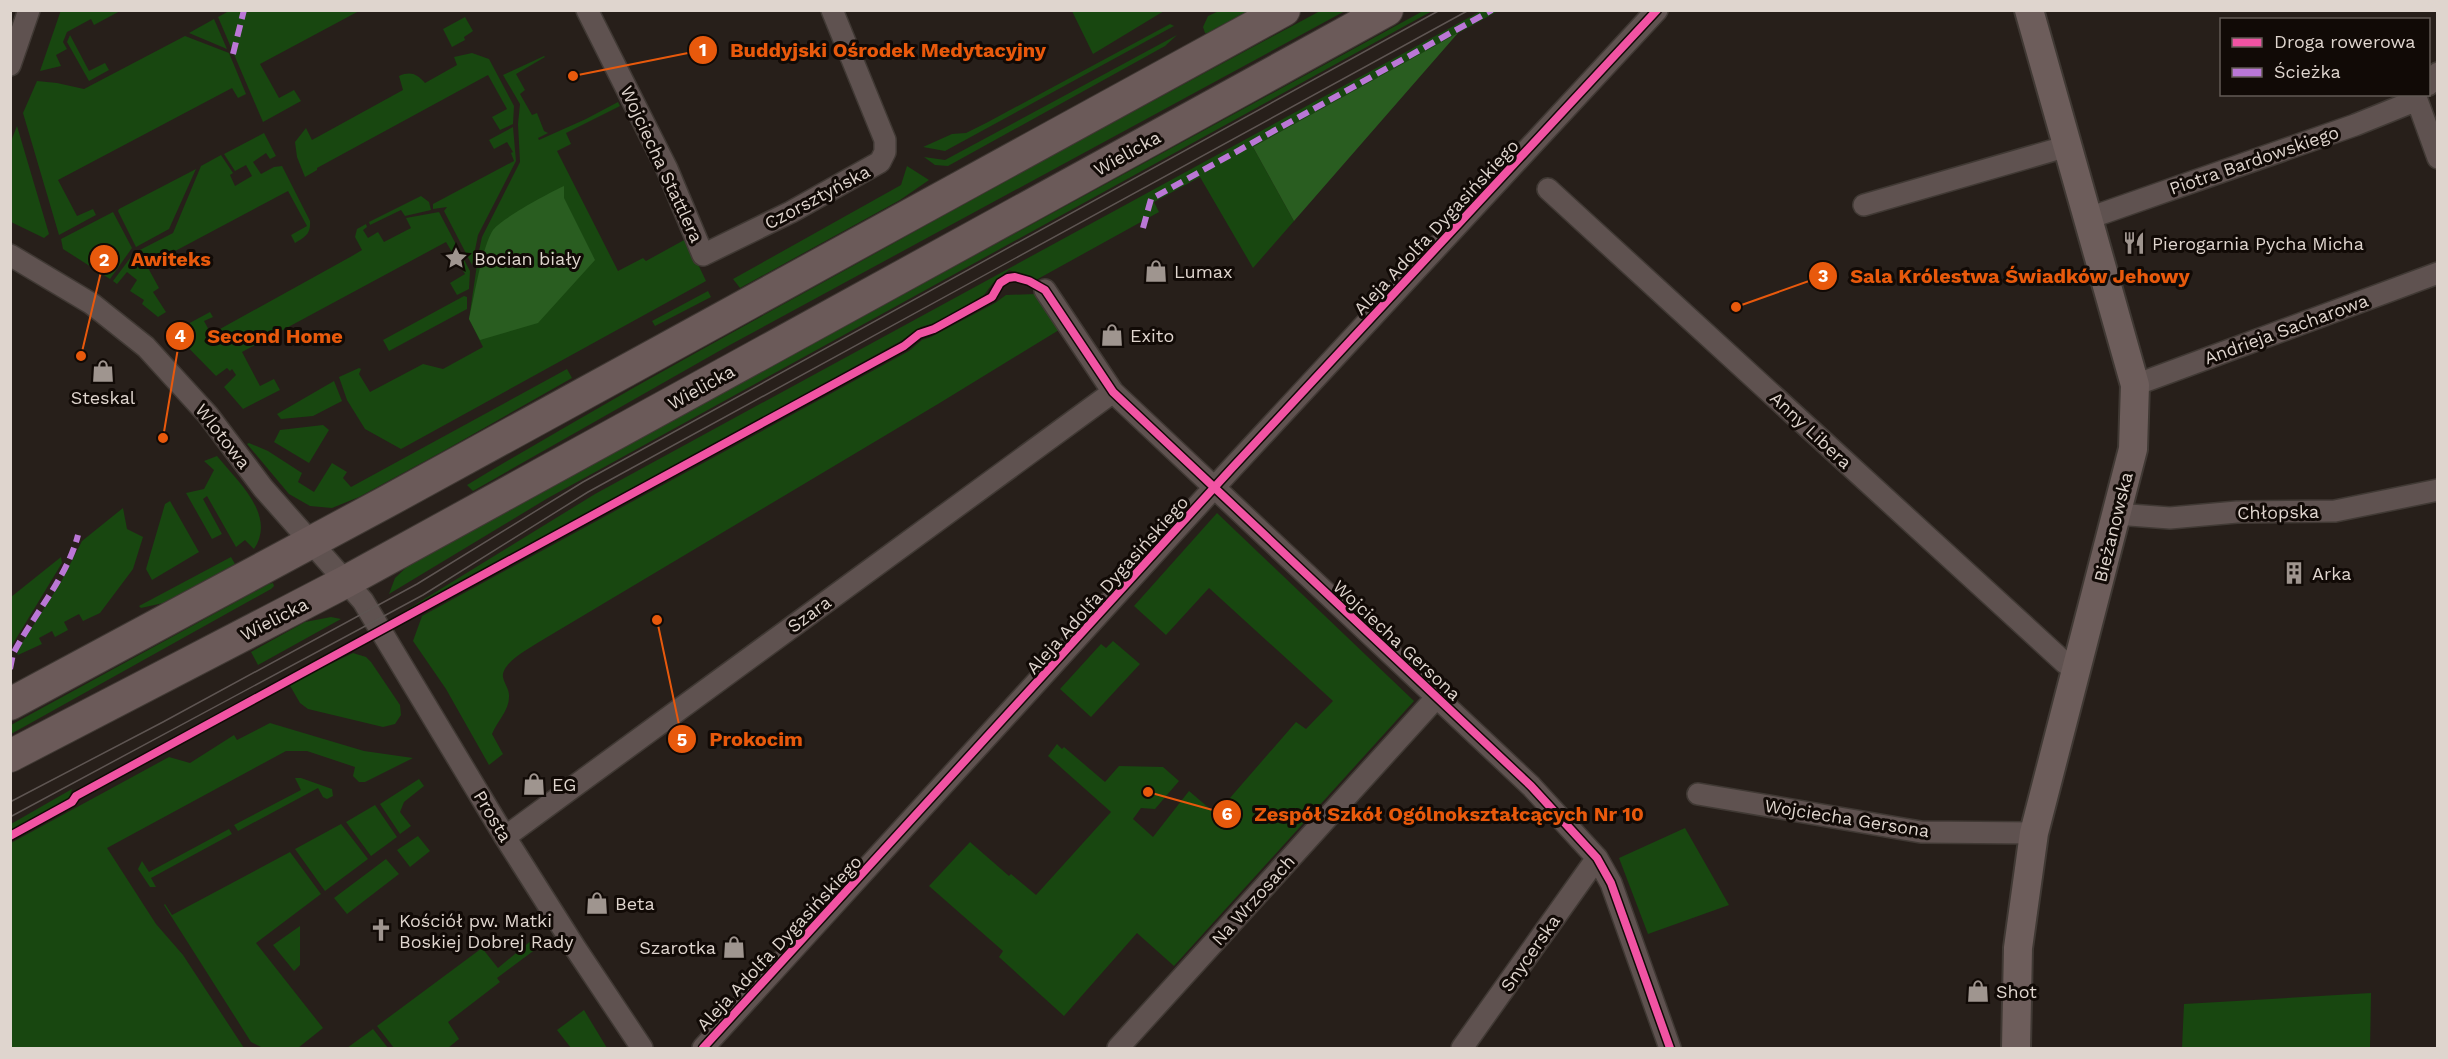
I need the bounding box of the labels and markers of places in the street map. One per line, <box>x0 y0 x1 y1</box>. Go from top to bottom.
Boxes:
callout: Buddyjski Ośrodek Medytacyjny <box>688 31 1058 69</box>
restaurant icon: Pierogarnia Pycha Micha <box>2121 230 2147 256</box>
place label: Pierogarnia Pycha Micha <box>2152 233 2364 254</box>
callout: Awiteks <box>89 240 223 278</box>
place icon: Bocian biały <box>443 245 469 271</box>
place label: Bocian biały <box>474 248 582 269</box>
callout: Sala Królestwa Świadków Jehowy <box>1808 257 2202 295</box>
shop icon: Lumax <box>1143 258 1169 284</box>
place label: Lumax <box>1174 261 1233 282</box>
callout: Second Home <box>165 317 355 355</box>
shop icon: Exito <box>1099 322 1125 348</box>
place label: Exito <box>1130 325 1174 346</box>
shop icon: Steskal <box>90 358 116 384</box>
place label: Steskal <box>71 387 136 408</box>
building icon: Arka <box>2281 560 2307 586</box>
place label: Arka <box>2312 563 2351 584</box>
callout: Prokocim <box>667 720 815 758</box>
shop icon: EG <box>521 771 547 797</box>
place label: EG <box>552 774 576 795</box>
callout: Zespół Szkół Ogólnokształcących Nr 10 <box>1212 795 1656 833</box>
shop icon: Beta <box>584 890 610 916</box>
place label: Beta <box>615 893 655 914</box>
place label: Kościół pw. Matki Boskiej Dobrej Rady <box>399 910 574 952</box>
church icon: Kościół pw. Matki Boskiej Dobrej Rady <box>368 917 394 943</box>
shop icon: Szarotka <box>721 934 747 960</box>
place label: Szarotka <box>639 937 716 958</box>
shop icon: Shot <box>1965 978 1991 1004</box>
place label: Shot <box>1996 981 2037 1002</box>

